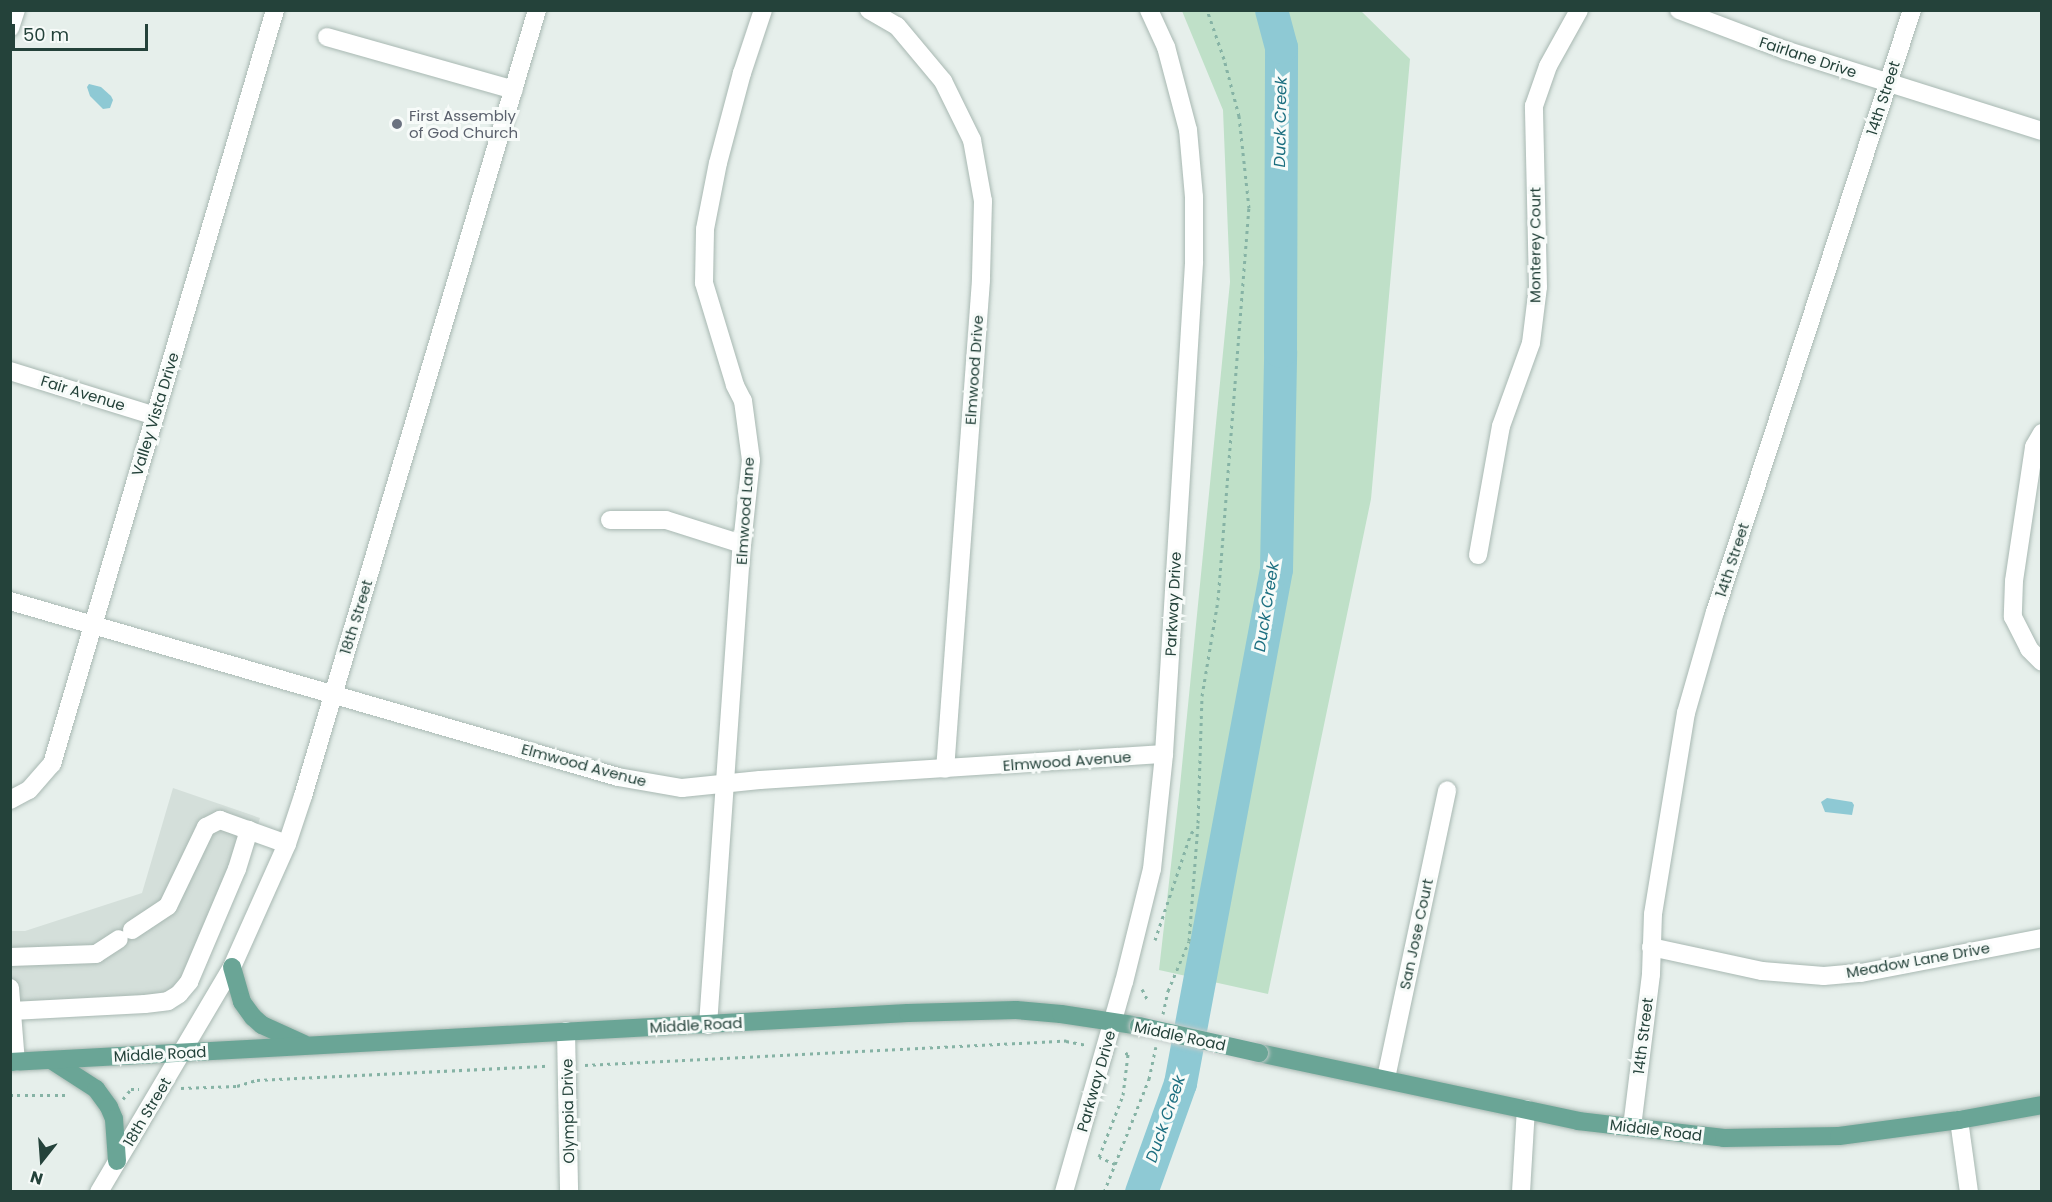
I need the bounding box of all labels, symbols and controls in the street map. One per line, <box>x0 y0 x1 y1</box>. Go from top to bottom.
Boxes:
scale bar <box>15 12 152 50</box>
text: 50 m <box>23 22 69 47</box>
street label: Fairlane Drive <box>1757 33 1859 81</box>
street label: 14th Street <box>1863 58 1903 138</box>
water label: Duck Creek <box>1271 77 1291 167</box>
place label: First Assembly of God Church <box>409 106 518 141</box>
marker: First Assembly of God Church <box>390 117 404 131</box>
street label: Monterey Court <box>1526 187 1544 303</box>
street label: Elmwood Drive <box>961 314 987 426</box>
street label: Valley Vista Drive <box>128 350 182 478</box>
street label: Fair Avenue <box>39 372 127 414</box>
street label: Elmwood Lane <box>732 457 758 565</box>
street label: 14th Street <box>1712 520 1752 600</box>
street label: Parkway Drive <box>1161 551 1185 657</box>
water label: Duck Creek <box>1250 561 1284 653</box>
street label: 18th Street <box>336 577 376 657</box>
street label: Elmwood Avenue <box>519 740 649 790</box>
street label: Elmwood Avenue <box>1002 748 1132 774</box>
street label: San Jose Court <box>1395 877 1437 991</box>
street label: Meadow Lane Drive <box>1845 939 1991 981</box>
street label: 14th Street <box>1629 997 1657 1075</box>
street label: Middle Road <box>649 1014 743 1036</box>
street label: Middle Road <box>1133 1018 1227 1054</box>
street label: Parkway Drive <box>1073 1028 1119 1134</box>
street label: Middle Road <box>113 1043 207 1065</box>
street label: Olympia Drive <box>558 1058 578 1164</box>
water label: Duck Creek <box>1142 1073 1190 1165</box>
street label: 18th Street <box>119 1074 175 1150</box>
street label: Middle Road <box>1609 1115 1703 1145</box>
north arrow <box>12 1130 72 1190</box>
text: N <box>27 1165 46 1190</box>

